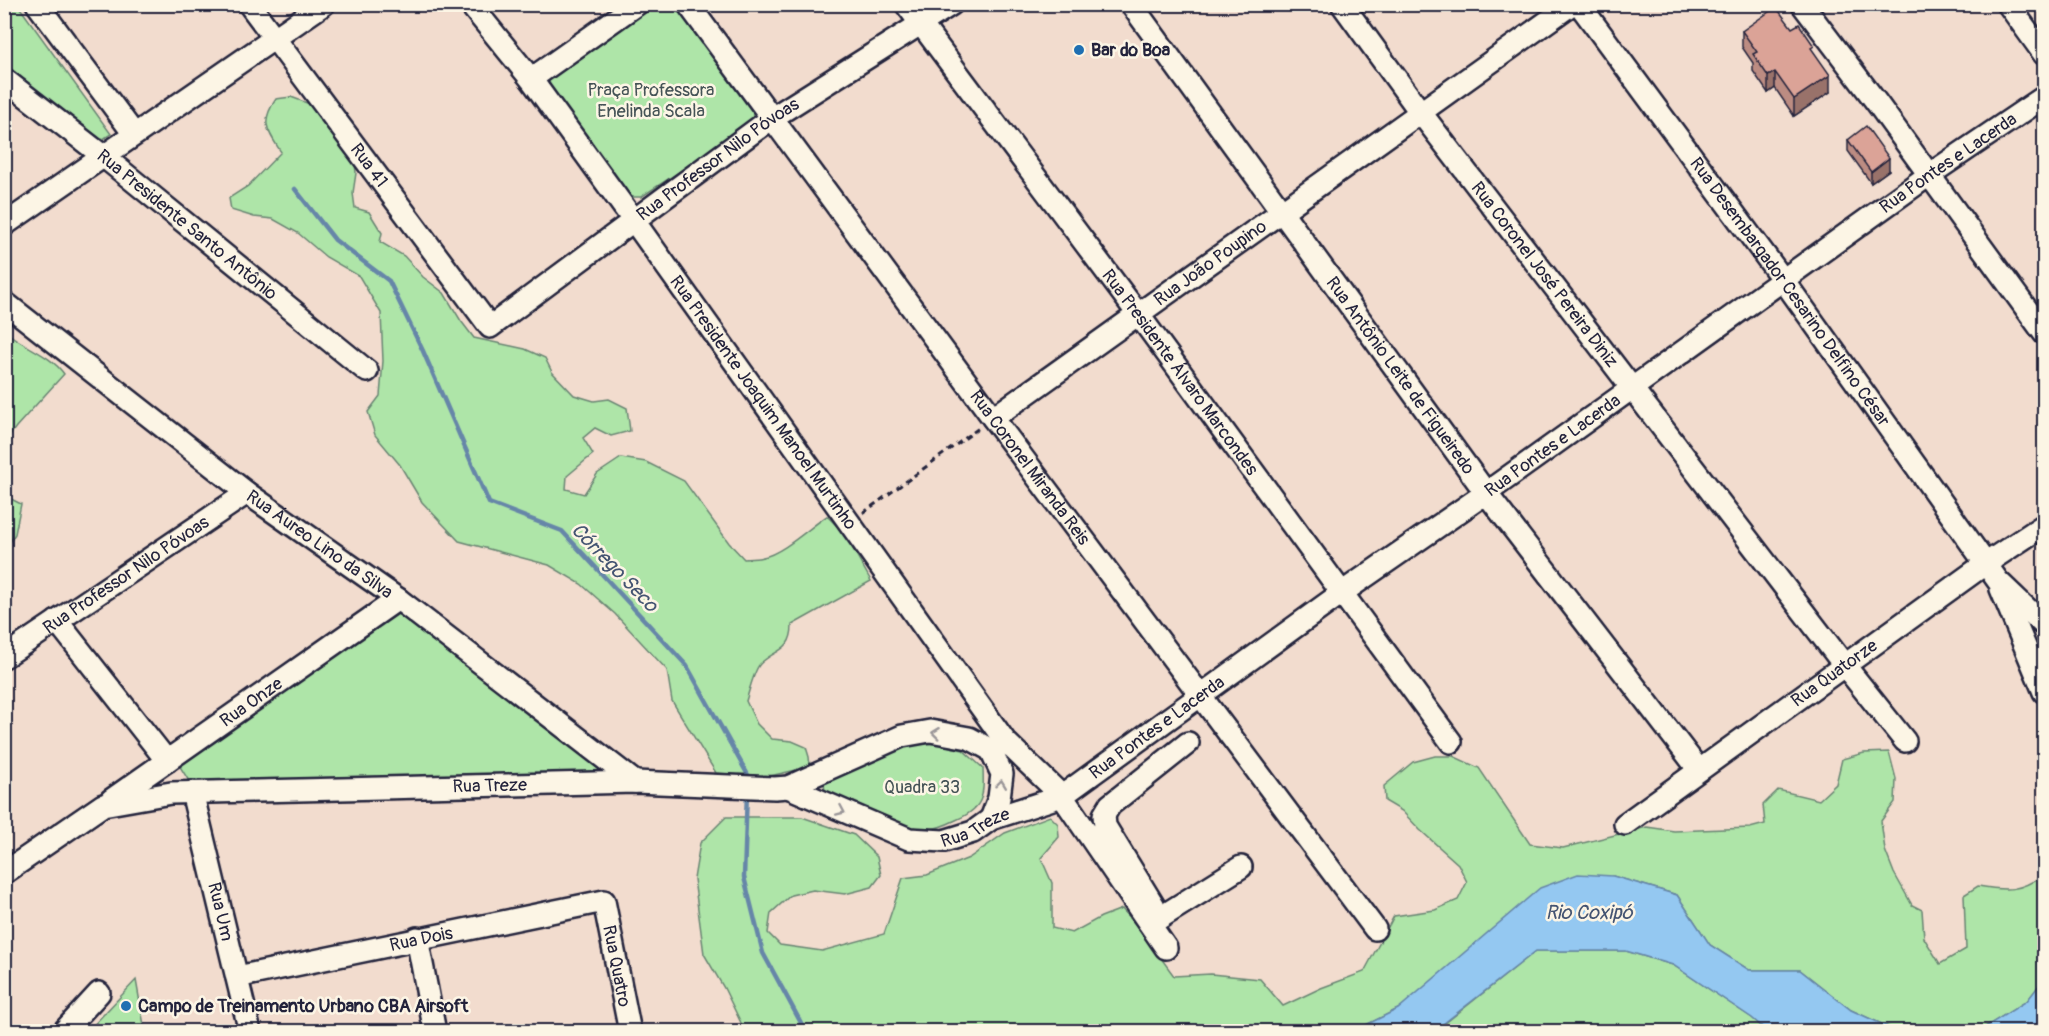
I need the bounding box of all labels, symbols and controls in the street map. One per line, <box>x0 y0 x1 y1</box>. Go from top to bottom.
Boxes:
place label: Bar do Boa <box>1091 39 1171 62</box>
marker: Bar do Boa <box>1072 43 1086 57</box>
park label: Praça Professora Enelinda Scala <box>588 79 714 123</box>
street label: Rua Professor Nilo Póvoas <box>632 93 804 226</box>
street label: Rua Pontes e Lacerda <box>1875 108 2021 219</box>
street label: Rua 41 <box>345 139 393 192</box>
street label: Rua Presidente Santo Antônio <box>92 145 282 306</box>
street label: Rua Desembargador Cesarino Delfino César <box>1684 153 1895 432</box>
street label: Rua Coronel José Pereira Diniz <box>1466 177 1623 372</box>
street label: Rua João Poupino <box>1150 215 1272 311</box>
street label: Rua Presidente Álvaro Marcondes <box>1096 265 1263 480</box>
street label: Rua Presidente Joaquim Manoel Murtinho <box>664 271 862 535</box>
street label: Rua Antônio Leite de Figueiredo <box>1321 272 1480 479</box>
street label: Rua Coronel Miranda Reis <box>964 386 1095 550</box>
street label: Rua Pontes e Lacerda <box>1480 389 1625 502</box>
street label: Rua Áureo Lino da Silva <box>241 485 397 604</box>
street label: Rua Professor Nilo Póvoas <box>39 511 214 639</box>
water label: Córrego Seco <box>566 517 664 618</box>
street label: Rua Quatorze <box>1787 634 1882 712</box>
street label: Rua Pontes e Lacerda <box>1085 671 1229 785</box>
street label: Rua Onze <box>215 672 287 732</box>
one-way arrow <box>932 727 941 740</box>
street label: Rua Treze <box>452 774 527 798</box>
park label: Quadra 33 <box>884 776 960 799</box>
one-way arrow <box>994 779 1006 789</box>
one-way arrow <box>835 803 846 815</box>
street label: Rua Treze <box>938 803 1013 853</box>
street label: Rua Um <box>202 880 239 943</box>
water label: Rio Coxipó <box>1545 900 1634 925</box>
street label: Rua Dois <box>388 922 455 957</box>
street label: Rua Quatro <box>597 923 636 1009</box>
place label: Campo de Treinamento Urbano CBA Airsoft <box>138 995 469 1018</box>
marker: Campo de Treinamento Urbano CBA Airsoft <box>119 999 133 1013</box>

